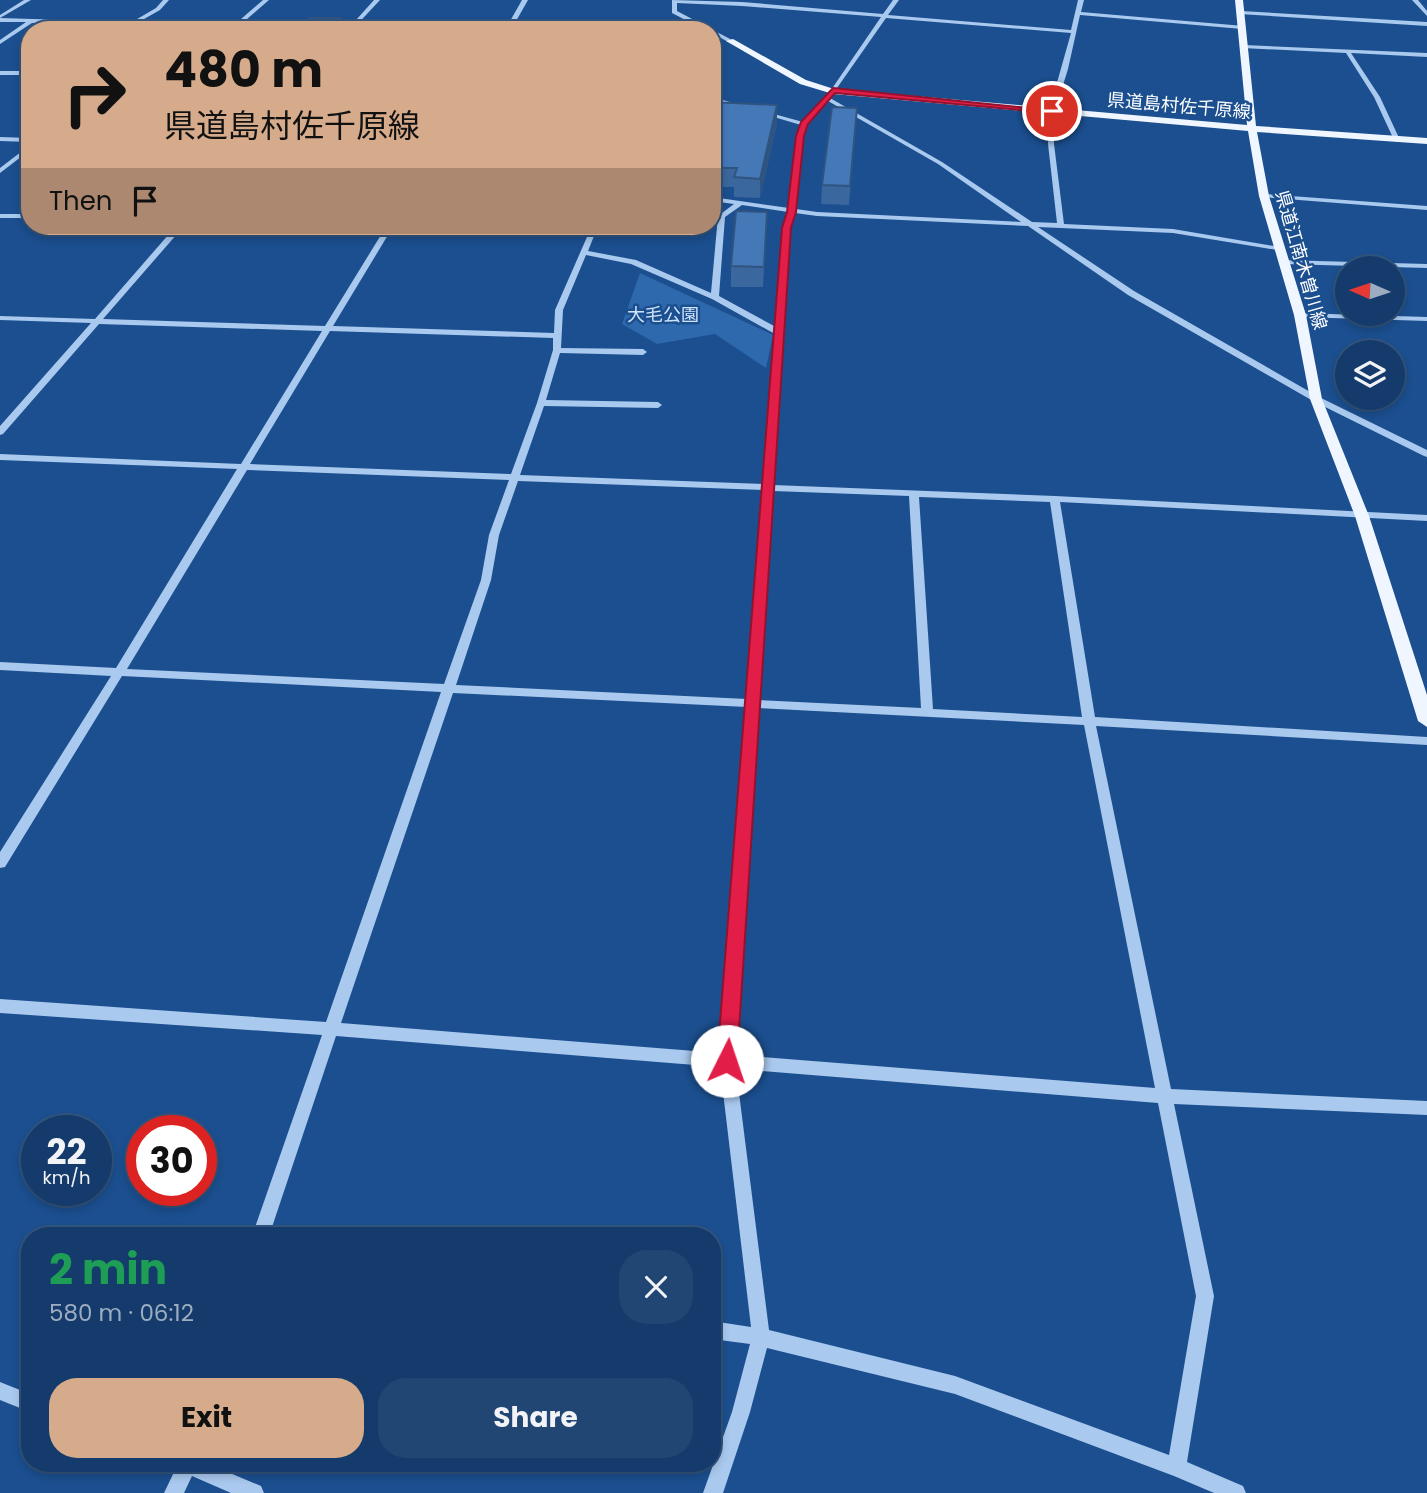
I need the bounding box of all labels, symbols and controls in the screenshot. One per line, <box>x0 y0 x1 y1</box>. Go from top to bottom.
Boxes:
text: 480 m <box>164 36 323 104</box>
icon: right <box>49 49 140 140</box>
pin <box>1022 81 1082 141</box>
street label: 県道島村佐千原線 <box>1106 87 1252 124</box>
icon: arrive <box>1033 92 1071 130</box>
text: 県道島村佐千原線 <box>164 103 420 148</box>
icon: arrive <box>126 182 164 220</box>
text: Then <box>49 183 112 219</box>
street label: 県道江南木曽川線 <box>1270 187 1333 333</box>
north arrow <box>1335 256 1405 326</box>
map controls <box>1335 256 1405 410</box>
park label: 大毛公園 <box>627 302 699 327</box>
button: layers <box>1335 340 1405 410</box>
position arrow <box>690 1024 764 1098</box>
speed limit sign: 30 <box>126 1115 217 1206</box>
text: 22 <box>47 1127 86 1176</box>
text: km/h <box>43 1165 90 1190</box>
text: 2 min <box>49 1240 167 1299</box>
button: close <box>619 1250 693 1324</box>
text: 580 m · 06:12 <box>49 1297 194 1329</box>
button: Exit <box>49 1378 364 1458</box>
button: Share <box>378 1378 693 1458</box>

